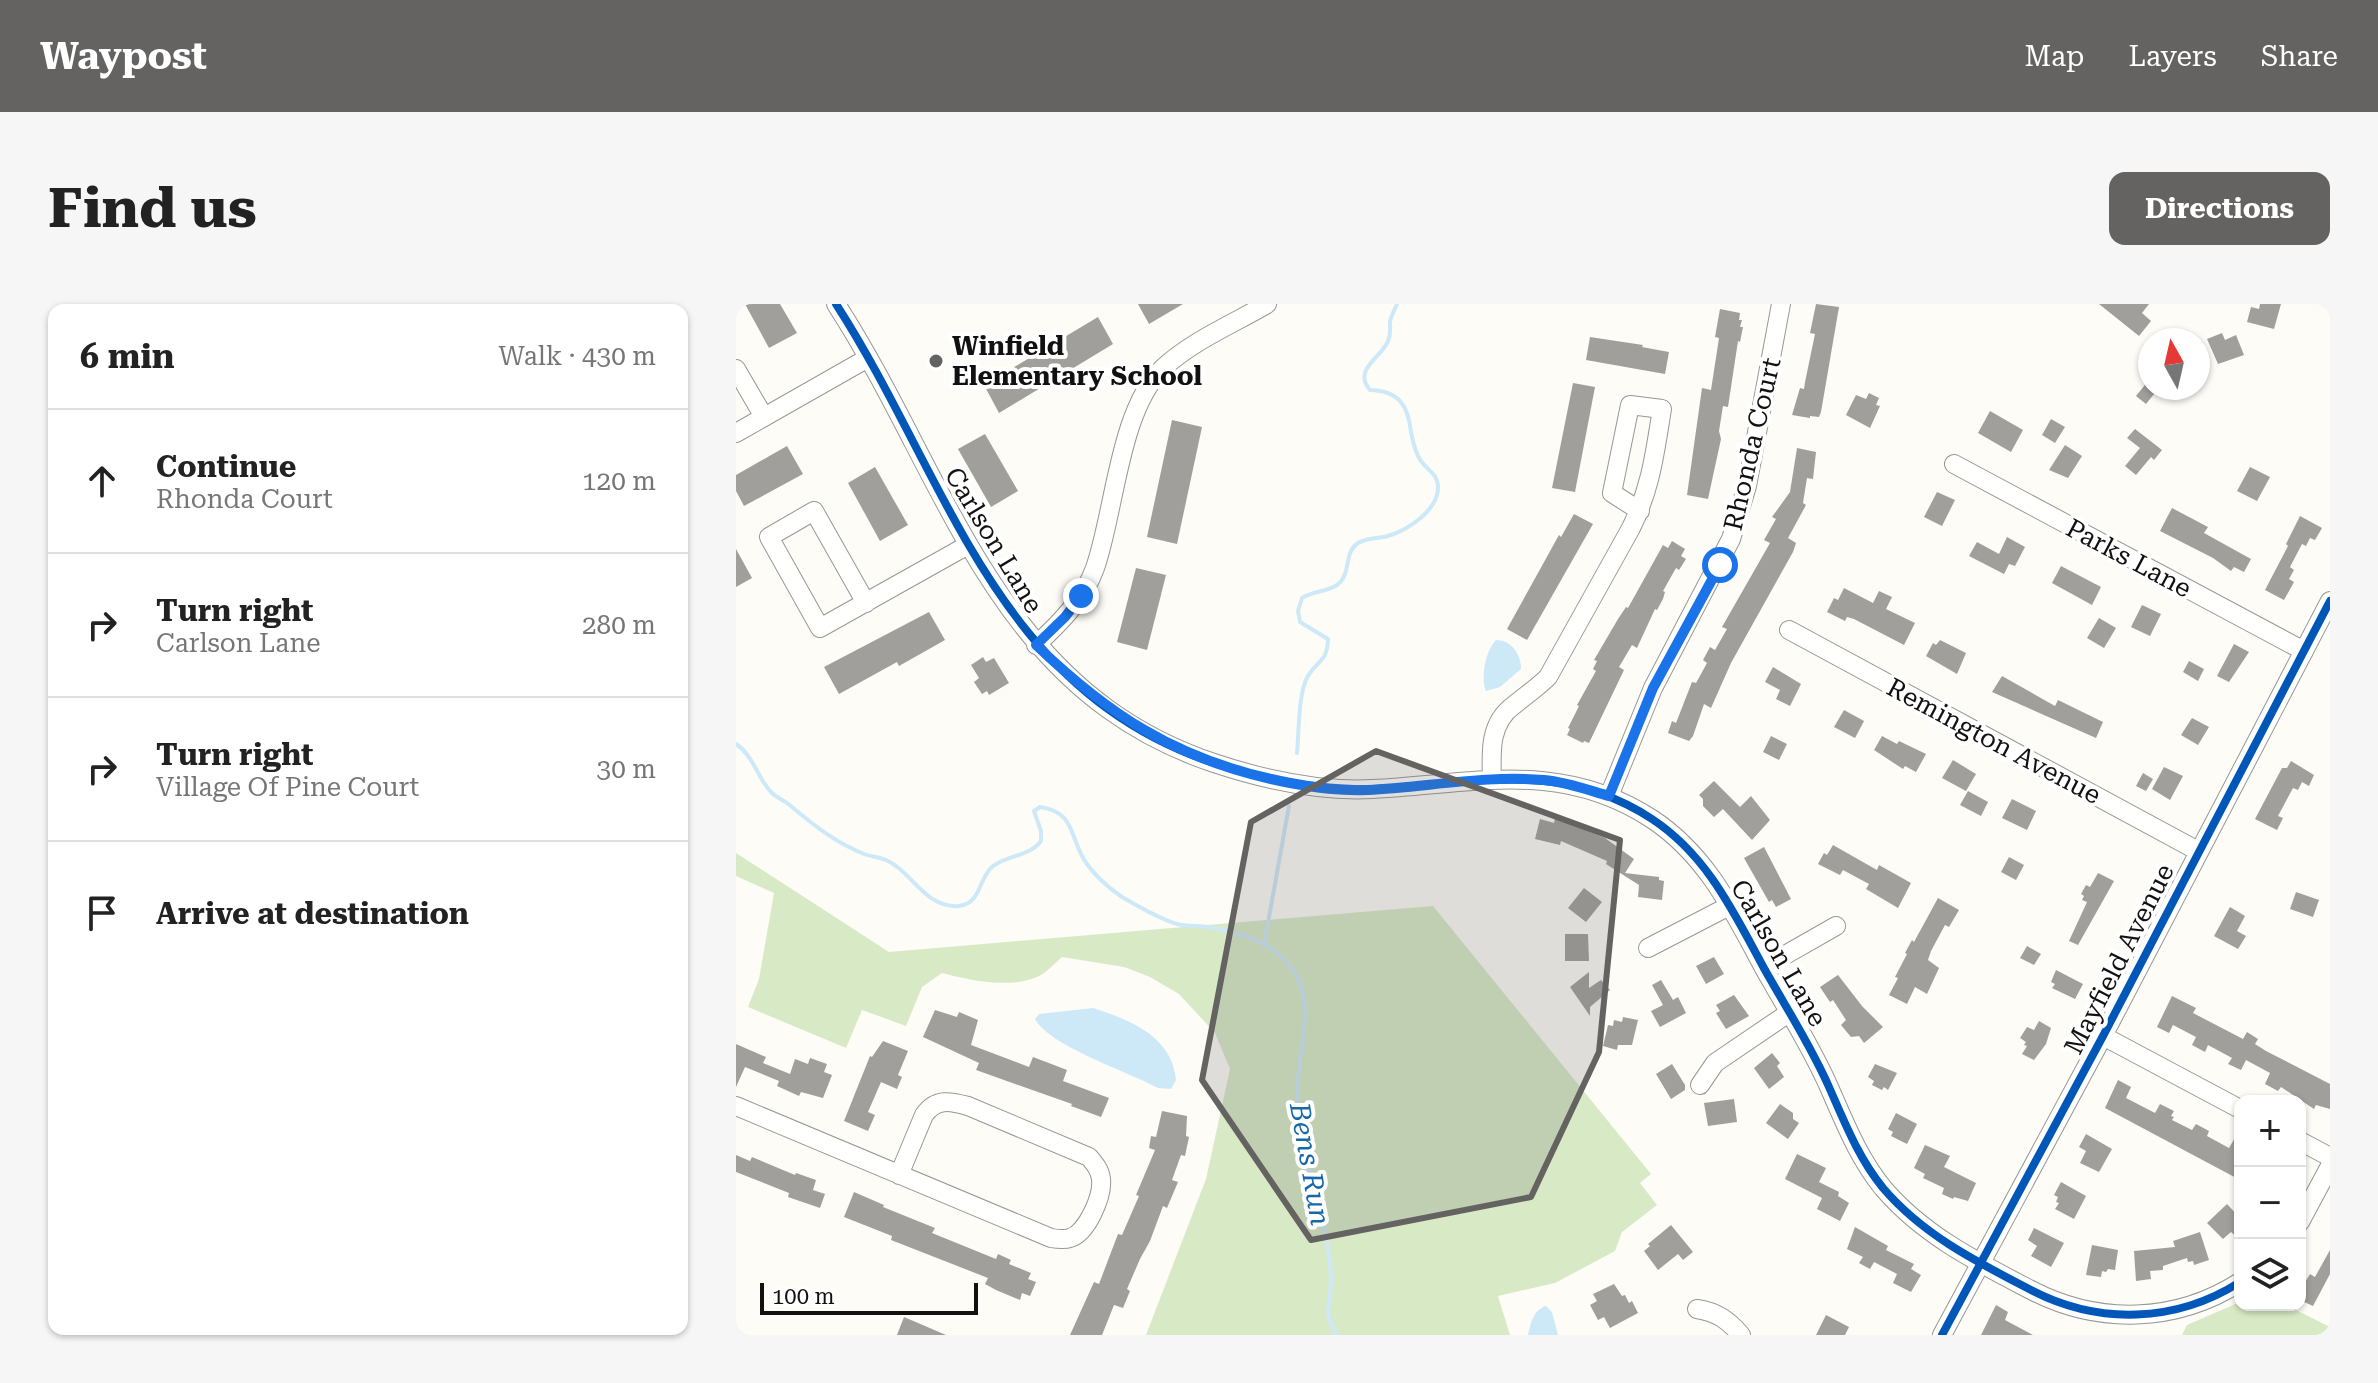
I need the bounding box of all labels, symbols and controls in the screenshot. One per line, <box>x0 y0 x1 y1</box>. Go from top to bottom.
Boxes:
text: Waypost <box>40 34 207 78</box>
text: Map <box>2025 40 2084 73</box>
text: Layers <box>2128 40 2217 73</box>
text: Share <box>2261 40 2338 73</box>
button: Directions <box>2109 172 2330 245</box>
text: Find us <box>48 175 257 241</box>
north arrow <box>2138 328 2210 400</box>
place label: Winfield Elementary School <box>952 331 1203 391</box>
text: 6 min <box>80 336 175 376</box>
text: Walk · 430 m <box>498 341 656 371</box>
marker: Winfield Elementary School <box>927 352 945 370</box>
street label: Rhonda Court <box>1718 354 1787 533</box>
text: Continue <box>156 449 296 484</box>
icon: ahead <box>80 459 124 503</box>
street label: Carlson Lane <box>939 462 1049 618</box>
text: 120 m <box>582 466 656 496</box>
text: Rhonda Court <box>156 484 333 514</box>
street label: Parks Lane <box>2061 512 2197 604</box>
route start <box>1702 547 1738 583</box>
route end <box>1063 578 1099 614</box>
text: Turn right <box>156 593 313 628</box>
icon: right <box>80 603 124 647</box>
text: 280 m <box>582 610 656 640</box>
text: Carlson Lane <box>156 628 320 658</box>
street label: Remington Avenue <box>1882 672 2106 810</box>
text: Turn right <box>156 737 313 772</box>
icon: right <box>80 747 124 791</box>
text: 30 m <box>597 754 656 784</box>
text: Village Of Pine Court <box>156 772 419 802</box>
street label: Mayfield Avenue <box>2058 859 2180 1059</box>
street label: Carlson Lane <box>1725 874 1833 1032</box>
icon: arrive <box>80 891 124 935</box>
text: Arrive at destination <box>156 896 469 931</box>
map controls <box>2234 1095 2306 1311</box>
button: + <box>2234 1095 2306 1167</box>
water label: Bens Run <box>1283 1099 1337 1228</box>
button: − <box>2234 1167 2306 1239</box>
button: layers <box>2234 1239 2306 1311</box>
scale bar <box>760 1279 978 1315</box>
text: 100 m <box>772 1284 835 1309</box>

